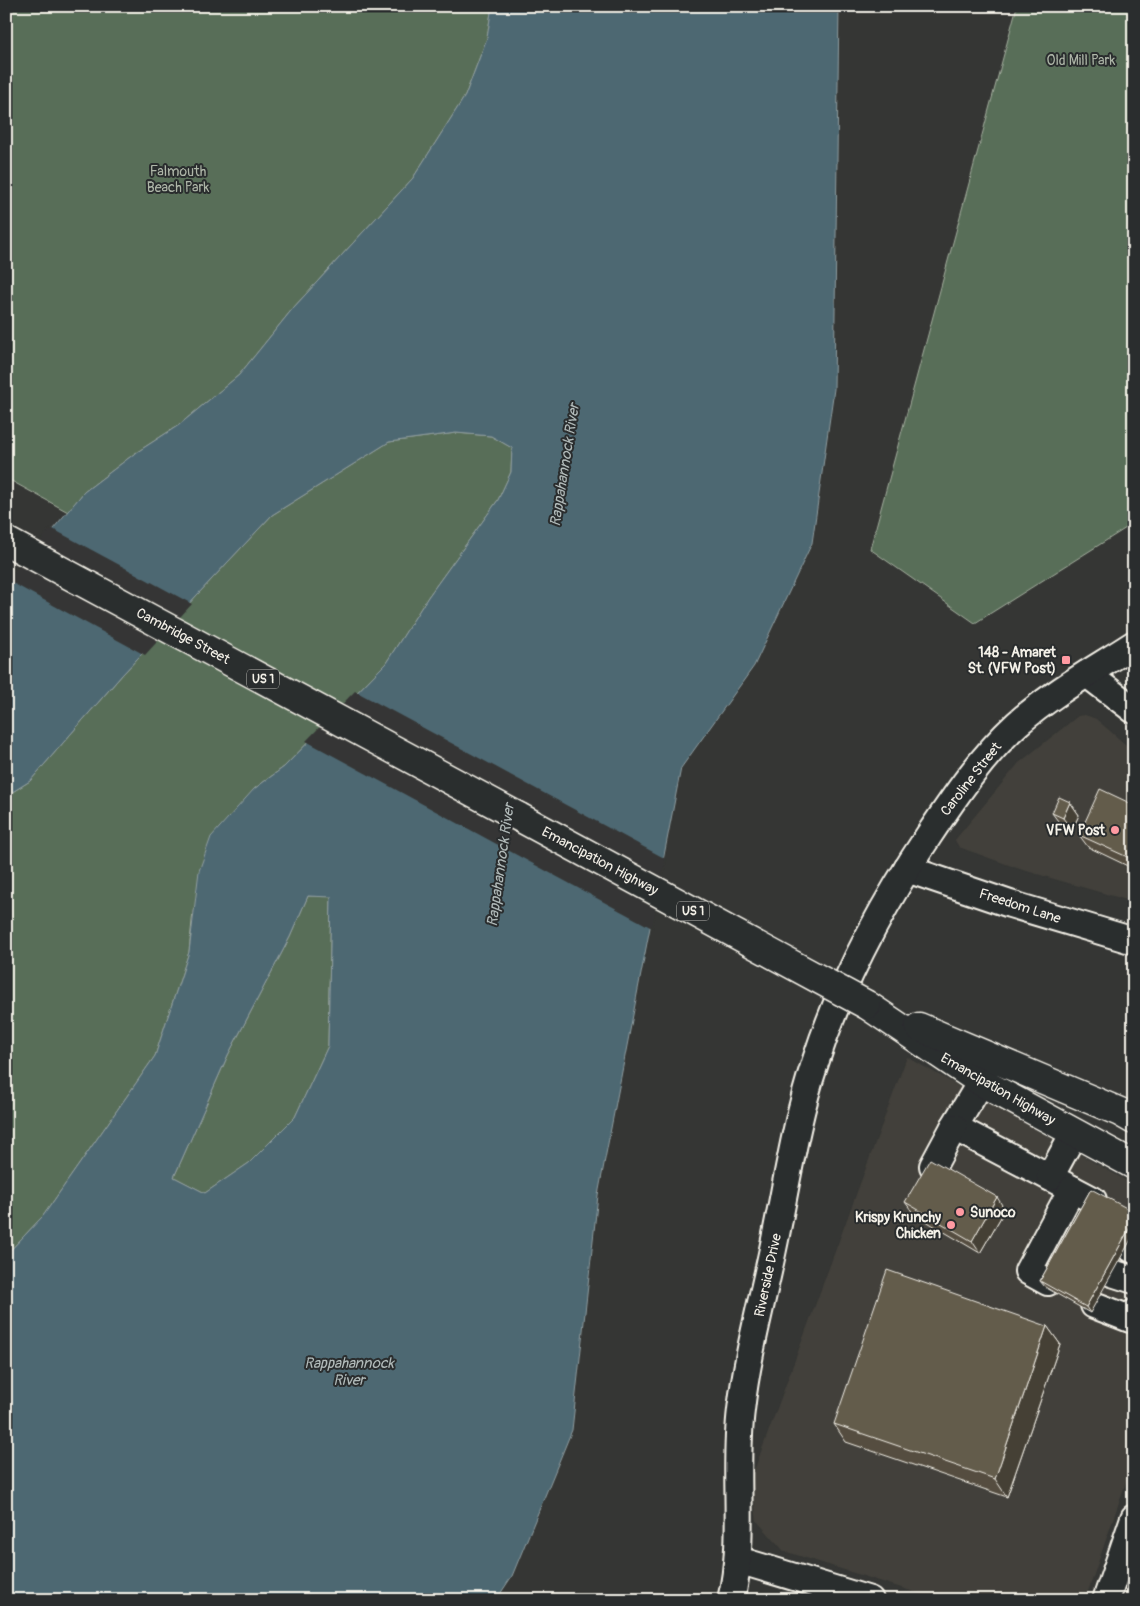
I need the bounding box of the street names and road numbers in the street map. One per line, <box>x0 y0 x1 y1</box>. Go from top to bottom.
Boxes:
street label: Cambridge Street <box>133 604 233 668</box>
road number: US 1 <box>247 670 279 689</box>
street label: Caroline Street <box>937 738 1005 819</box>
street label: Emancipation Highway <box>539 823 661 899</box>
street label: Freedom Lane <box>977 885 1063 927</box>
road number: US 1 <box>677 901 709 920</box>
street label: Emancipation Highway <box>938 1049 1058 1129</box>
street label: Riverside Drive <box>751 1232 785 1318</box>

